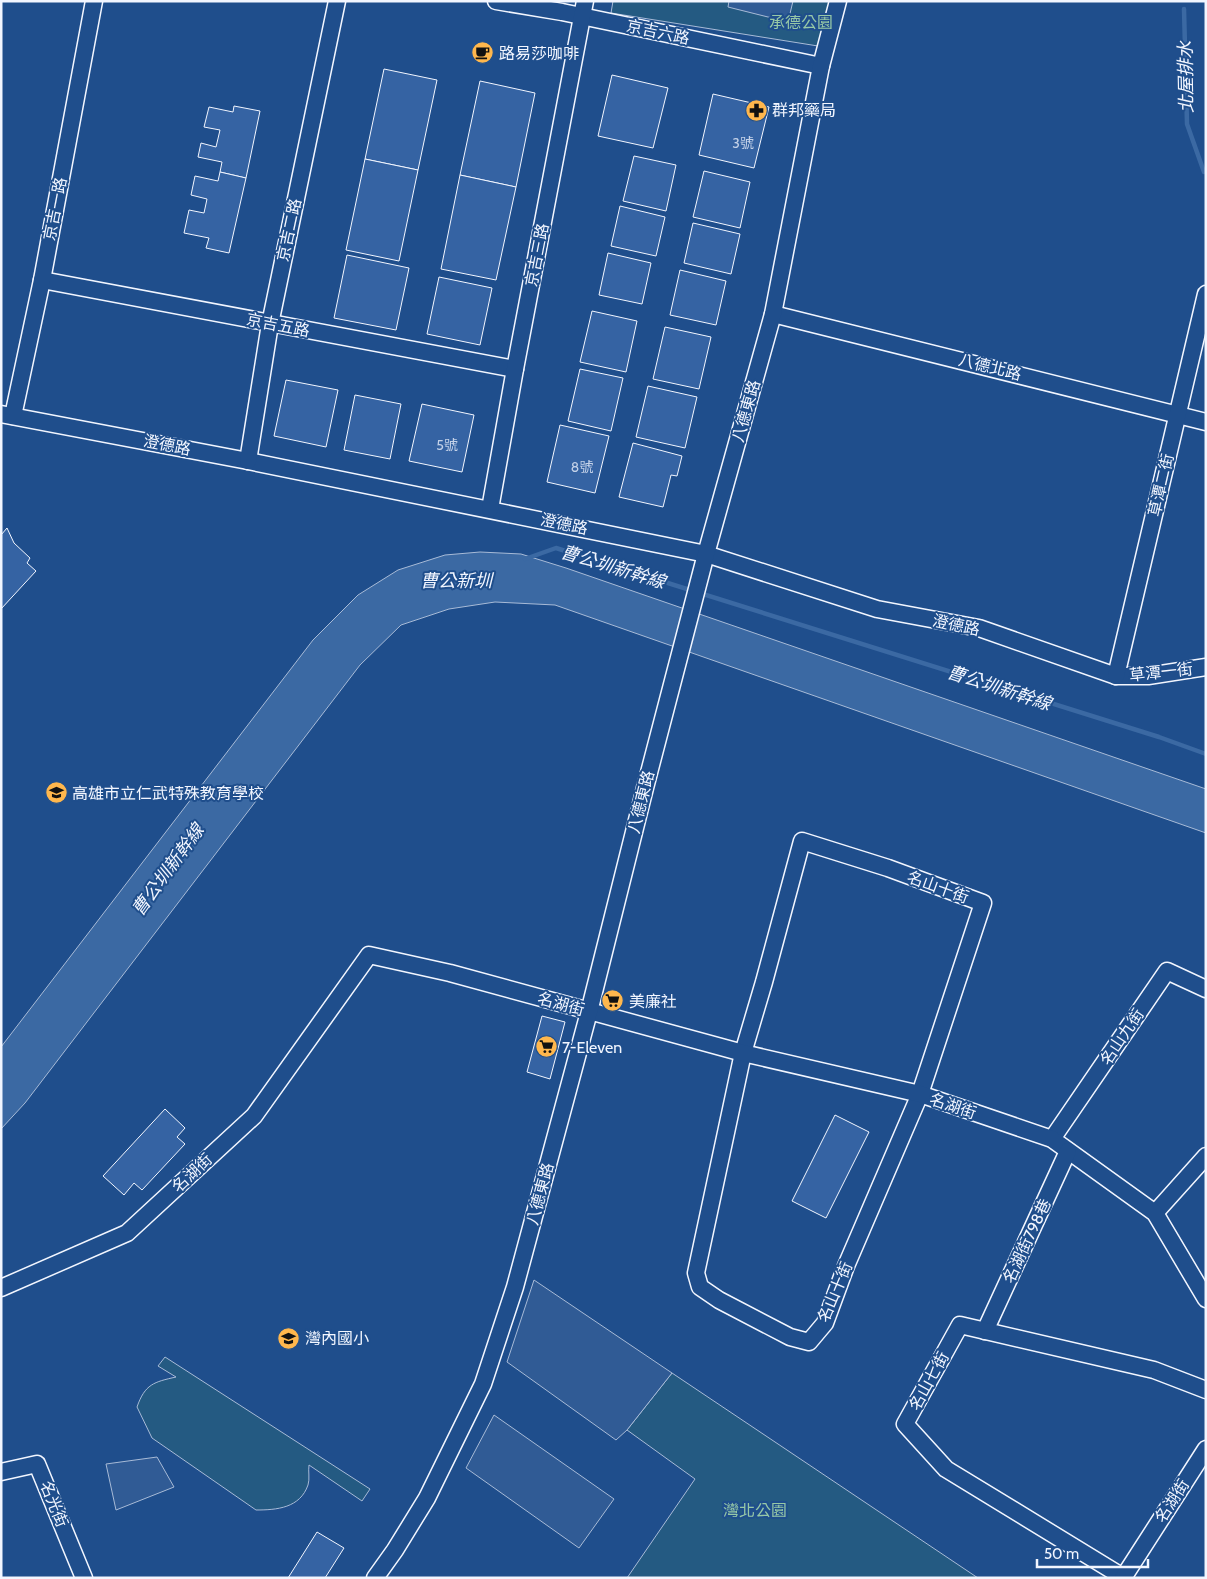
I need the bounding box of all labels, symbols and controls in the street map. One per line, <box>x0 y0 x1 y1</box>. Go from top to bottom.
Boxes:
park label: 承德公園 <box>769 13 833 32</box>
street label: 京吉六路 <box>625 16 691 48</box>
water label: 北屋排水 <box>1174 40 1198 113</box>
cafe icon: 路易莎咖啡 <box>471 41 495 65</box>
place label: 路易莎咖啡 <box>499 44 579 63</box>
pharmacy icon: 群邦藥局 <box>744 98 768 122</box>
place label: 群邦藥局 <box>772 101 836 120</box>
house number: 3號 <box>732 134 754 152</box>
street label: 京吉一路 <box>40 176 70 242</box>
street label: 京吉二路 <box>273 197 305 263</box>
street label: 京吉三路 <box>522 222 552 288</box>
street label: 京吉五路 <box>245 310 311 340</box>
street label: 八德北路 <box>957 350 1023 384</box>
street label: 八德東路 <box>728 378 764 444</box>
street label: 澄德路 <box>142 431 192 459</box>
house number: 5號 <box>436 436 458 454</box>
street label: 草潭二街 <box>1145 452 1177 518</box>
house number: 8號 <box>571 458 593 476</box>
street label: 澄德路 <box>539 510 589 538</box>
water label: 曹公圳新幹線 <box>558 541 670 594</box>
water label: 曹公新圳 <box>420 570 495 592</box>
street label: 澄德路 <box>931 611 981 639</box>
street label: 草潭一街 <box>1128 659 1194 685</box>
water label: 曹公圳新幹線 <box>944 661 1056 716</box>
street label: 八德東路 <box>624 769 658 835</box>
school or university icon: 高雄市立仁武特殊教育學校 <box>44 781 68 805</box>
place label: 高雄市立仁武特殊教育學校 <box>72 784 264 803</box>
water label: 曹公圳新幹線 <box>127 818 210 920</box>
street label: 名山十街 <box>905 867 971 907</box>
street label: 名湖街 <box>535 989 587 1019</box>
supermarket icon: 美廉社 <box>601 989 625 1013</box>
place label: 美廉社 <box>629 992 677 1011</box>
street label: 名山九街 <box>1096 1005 1148 1069</box>
supermarket icon: 7-Eleven <box>534 1035 558 1059</box>
place label: 7-Eleven <box>562 1038 622 1057</box>
street label: 名湖街 <box>927 1089 979 1123</box>
street label: 名湖街 <box>168 1150 216 1196</box>
street label: 八德東路 <box>523 1161 557 1227</box>
street label: 名湖街798巷 <box>999 1196 1055 1286</box>
street label: 名山十街 <box>814 1259 856 1325</box>
school or university icon: 灣內國小 <box>277 1326 301 1350</box>
place label: 灣內國小 <box>305 1329 369 1348</box>
street label: 名山七街 <box>905 1348 953 1414</box>
street label: 名湖街 <box>1151 1476 1193 1526</box>
street label: 名光街 <box>36 1478 72 1530</box>
park label: 灣北公園 <box>723 1501 787 1520</box>
scale bar <box>1037 1536 1148 1568</box>
text: 50 m <box>1044 1545 1079 1563</box>

